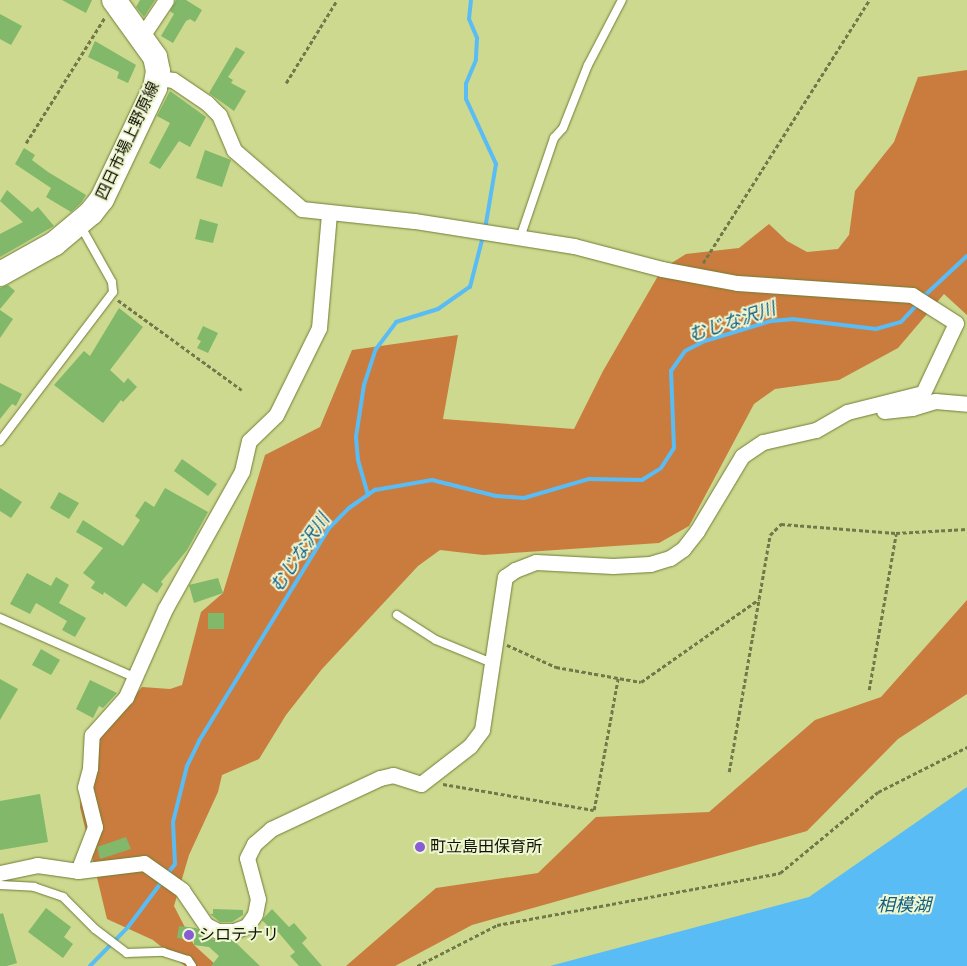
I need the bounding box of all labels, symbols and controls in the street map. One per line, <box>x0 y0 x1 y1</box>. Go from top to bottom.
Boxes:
street label: 四日市場上野原線 <box>92 79 164 203</box>
water label: むじな沢川 <box>686 298 778 346</box>
water label: むじな沢川 <box>266 510 334 596</box>
place label: 町立島田保育所 <box>430 837 542 857</box>
marker: 町立島田保育所 <box>414 841 426 853</box>
water label: 相模湖 <box>877 894 931 916</box>
place label: シロテナリ <box>199 925 279 945</box>
marker: シロテナリ <box>183 929 195 941</box>

